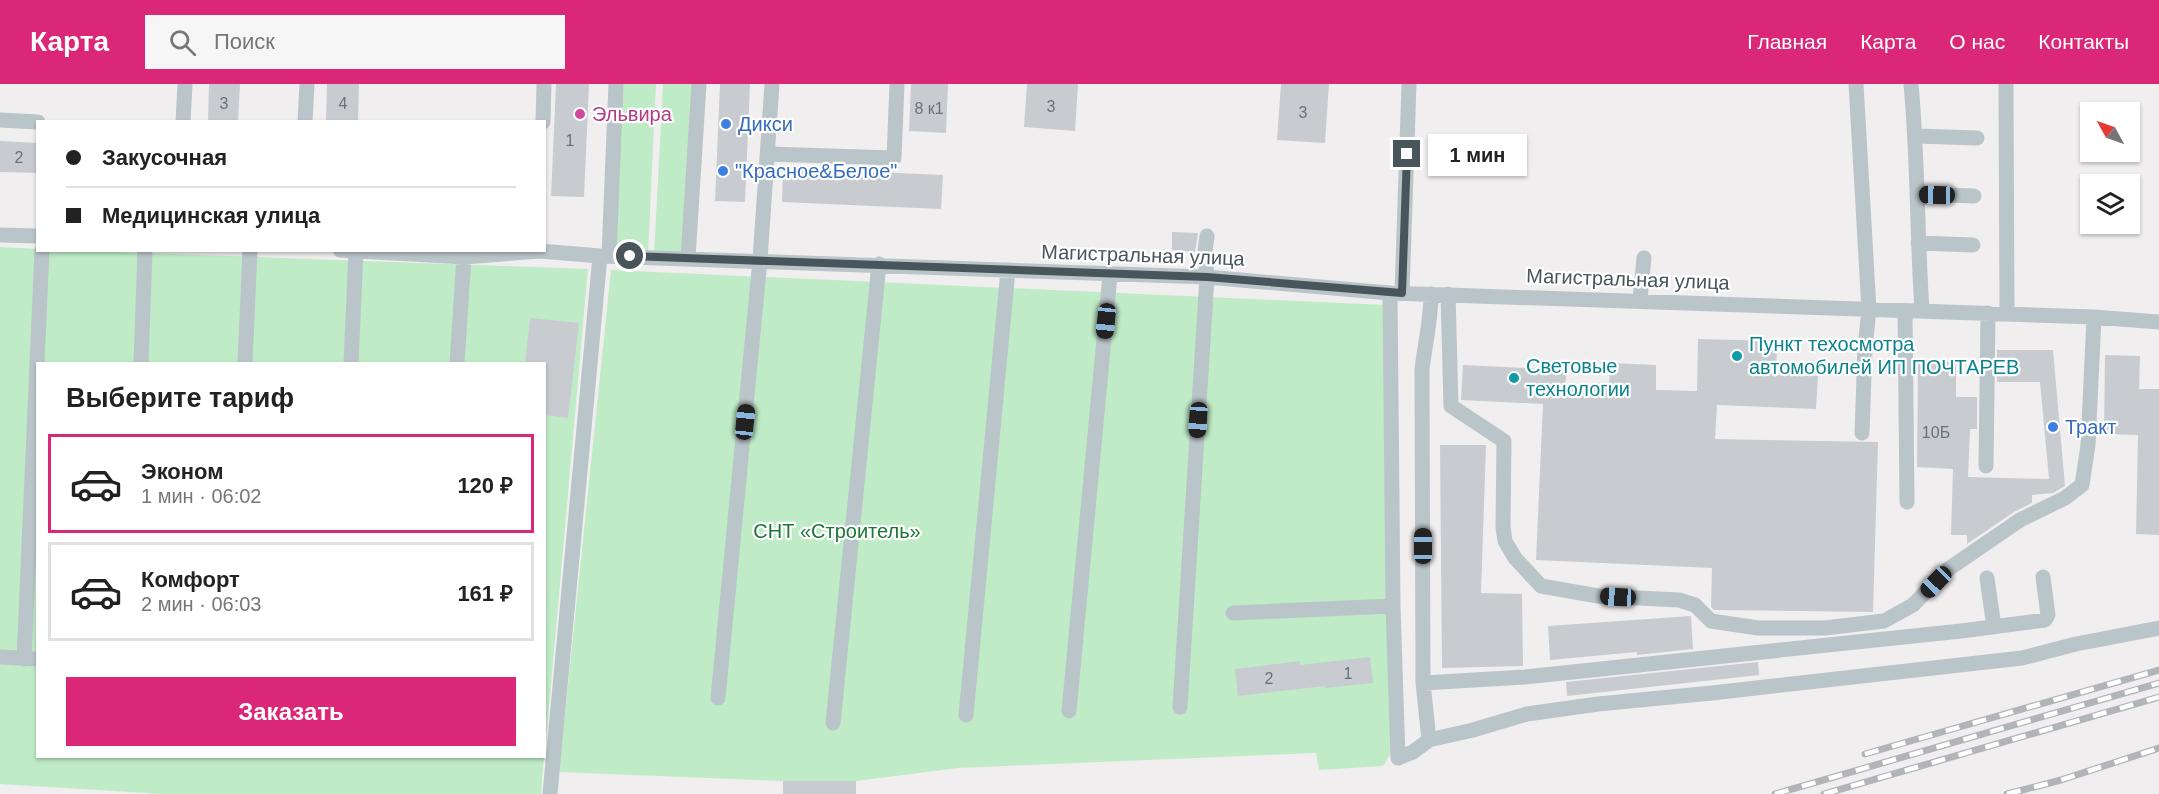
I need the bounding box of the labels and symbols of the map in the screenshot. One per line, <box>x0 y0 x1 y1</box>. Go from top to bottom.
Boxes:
house number: 3 <box>220 95 229 112</box>
house number: 4 <box>339 95 348 112</box>
house number: 3 <box>1047 98 1056 115</box>
house number: 8 к1 <box>914 100 944 117</box>
north arrow <box>2080 102 2140 162</box>
place label: Эльвира <box>592 103 673 125</box>
house number: 3 <box>1299 104 1308 121</box>
marker: Эльвира <box>573 107 587 121</box>
place label: Дикси <box>738 113 793 135</box>
marker: Дикси <box>719 117 733 131</box>
house number: 1 <box>566 132 575 149</box>
callout: 1 мин <box>1428 133 1527 175</box>
route end <box>1393 140 1420 167</box>
house number: 2 <box>15 149 24 166</box>
place label: "Красное&Белое" <box>735 160 897 182</box>
marker: "Красное&Белое" <box>716 164 730 178</box>
car <box>1919 186 1955 204</box>
street label: Магистральная улица <box>1041 240 1246 270</box>
route start <box>616 242 643 269</box>
street label: Магистральная улица <box>1526 264 1731 294</box>
car <box>1095 302 1117 340</box>
place label: Пункт техосмотра автомобилей ИП ПОЧТАРЕВ <box>1749 333 2019 378</box>
marker: Пункт техосмотра автомобилей ИП ПОЧТАРЕВ <box>1730 349 1744 363</box>
place label: Световые технологии <box>1526 355 1630 400</box>
marker: Световые технологии <box>1507 371 1521 385</box>
car <box>1188 401 1208 439</box>
car <box>734 403 756 441</box>
place label: Тракт <box>2065 416 2116 438</box>
marker: Тракт <box>2046 420 2060 434</box>
house number: 10Б <box>1922 424 1950 441</box>
park label: СНТ «Строитель» <box>753 520 921 542</box>
car <box>1414 528 1432 564</box>
car <box>1917 563 1955 601</box>
car <box>1600 587 1636 607</box>
house number: 1 <box>1344 665 1353 682</box>
house number: 2 <box>1265 670 1274 687</box>

